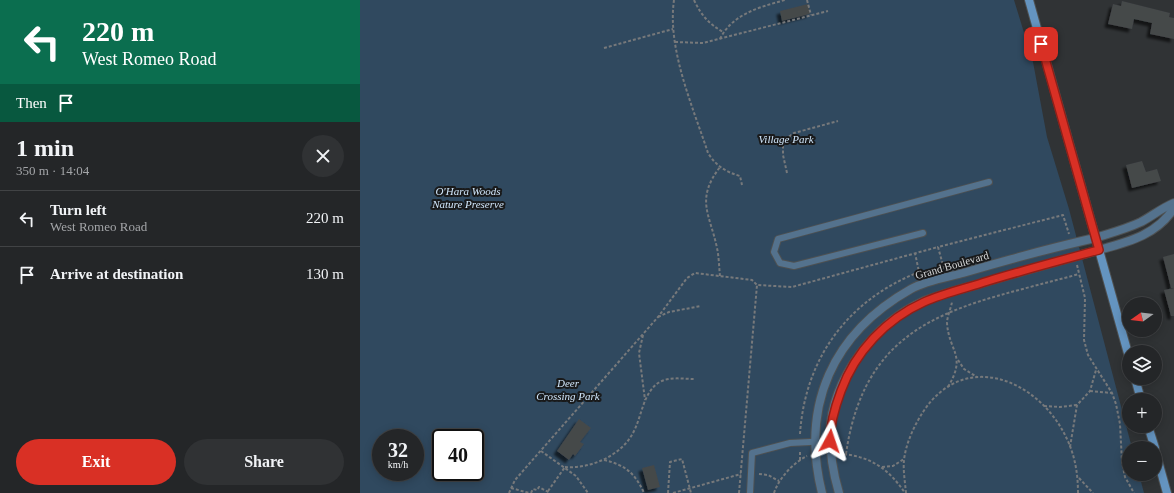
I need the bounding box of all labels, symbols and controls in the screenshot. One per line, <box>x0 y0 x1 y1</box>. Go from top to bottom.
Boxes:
icon: left <box>16 16 68 68</box>
text: 220 m <box>82 16 154 47</box>
pin <box>1024 27 1058 61</box>
icon: arrive <box>1030 33 1052 55</box>
text: West Romeo Road <box>82 49 217 69</box>
icon: arrive <box>55 92 77 114</box>
text: Then <box>16 95 47 111</box>
park label: Village Park <box>758 133 815 145</box>
text: 1 min <box>16 135 74 161</box>
button: close <box>302 135 344 177</box>
text: 350 m · 14:04 <box>16 163 89 178</box>
park label: O'Hara Woods Nature Preserve <box>431 185 504 210</box>
text: Turn left <box>50 202 107 218</box>
icon: left <box>16 208 38 230</box>
text: 220 m <box>306 210 344 226</box>
text: West Romeo Road <box>50 219 147 234</box>
street label: Grand Boulevard <box>914 249 991 281</box>
icon: arrive <box>16 264 38 286</box>
text: Arrive at destination <box>50 266 183 282</box>
text: 130 m <box>306 266 344 282</box>
north arrow <box>1122 297 1162 337</box>
map controls <box>1122 297 1162 481</box>
button: layers <box>1122 345 1162 385</box>
park label: Deer Crossing Park <box>536 377 601 402</box>
button: + <box>1122 393 1162 433</box>
position arrow <box>809 420 851 462</box>
speed limit sign: 40 <box>432 429 484 481</box>
button: Exit <box>16 439 176 485</box>
button: Share <box>184 439 344 485</box>
text: 32 <box>388 439 408 461</box>
button: − <box>1122 441 1162 481</box>
text: km/h <box>388 459 408 470</box>

